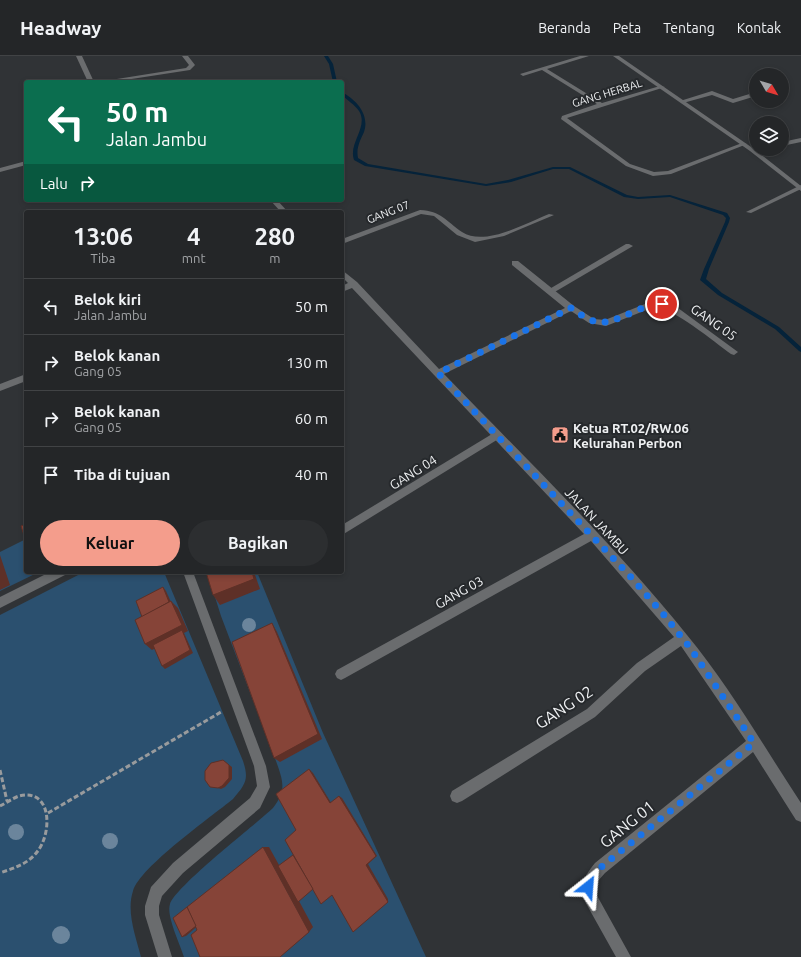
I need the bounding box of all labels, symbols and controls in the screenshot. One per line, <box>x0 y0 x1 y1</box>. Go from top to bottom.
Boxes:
text: Headway <box>20 17 101 39</box>
text: Beranda <box>538 20 591 36</box>
text: Peta <box>613 20 641 36</box>
text: Tentang <box>663 20 715 36</box>
text: Kontak <box>737 20 781 36</box>
north arrow <box>749 68 789 108</box>
map controls <box>749 68 789 156</box>
street label: GANG HERBAL <box>571 77 644 109</box>
icon: left <box>40 96 92 148</box>
text: 50 m <box>106 96 168 127</box>
button: layers <box>749 116 789 156</box>
text: Jalan Jambu <box>106 129 207 149</box>
icon: right <box>76 172 98 194</box>
text: Lalu <box>40 175 68 192</box>
street label: GANG 07 <box>365 198 411 226</box>
text: 13:06 <box>73 223 133 250</box>
text: 4 <box>187 223 201 250</box>
text: 280 <box>255 223 295 250</box>
text: Tiba <box>90 251 115 265</box>
text: mnt <box>182 251 206 265</box>
text: m <box>269 251 280 265</box>
pin <box>645 287 679 321</box>
text: Belok kiri <box>74 291 141 308</box>
icon: arrive <box>651 293 673 315</box>
icon: left <box>40 296 62 318</box>
text: 50 m <box>295 298 328 315</box>
street label: GANG 05 <box>688 301 740 343</box>
text: Jalan Jambu <box>74 308 147 322</box>
text: Belok kanan <box>74 347 160 364</box>
icon: right <box>40 352 62 374</box>
text: 130 m <box>286 354 328 371</box>
text: Gang 05 <box>74 364 122 378</box>
text: Belok kanan <box>74 403 160 420</box>
icon: right <box>40 408 62 430</box>
text: 60 m <box>295 410 328 427</box>
text: Gang 05 <box>74 420 122 434</box>
place label: Ketua RT.02/RW.06 Kelurahan Perbon <box>573 421 689 450</box>
public building icon: Ketua RT.02/RW.06 Kelurahan Perbon <box>550 425 570 445</box>
street label: GANG 04 <box>387 452 439 492</box>
icon: arrive <box>40 464 62 486</box>
text: Tiba di tujuan <box>74 466 170 483</box>
text: 40 m <box>295 466 328 483</box>
street label: JALAN JAMBU <box>563 485 631 557</box>
button: Keluar <box>40 520 180 566</box>
button: Bagikan <box>188 520 328 566</box>
street label: GANG 03 <box>433 573 485 611</box>
street label: GANG 02 <box>532 682 596 732</box>
street label: GANG 01 <box>596 797 658 851</box>
position arrow <box>567 866 609 908</box>

